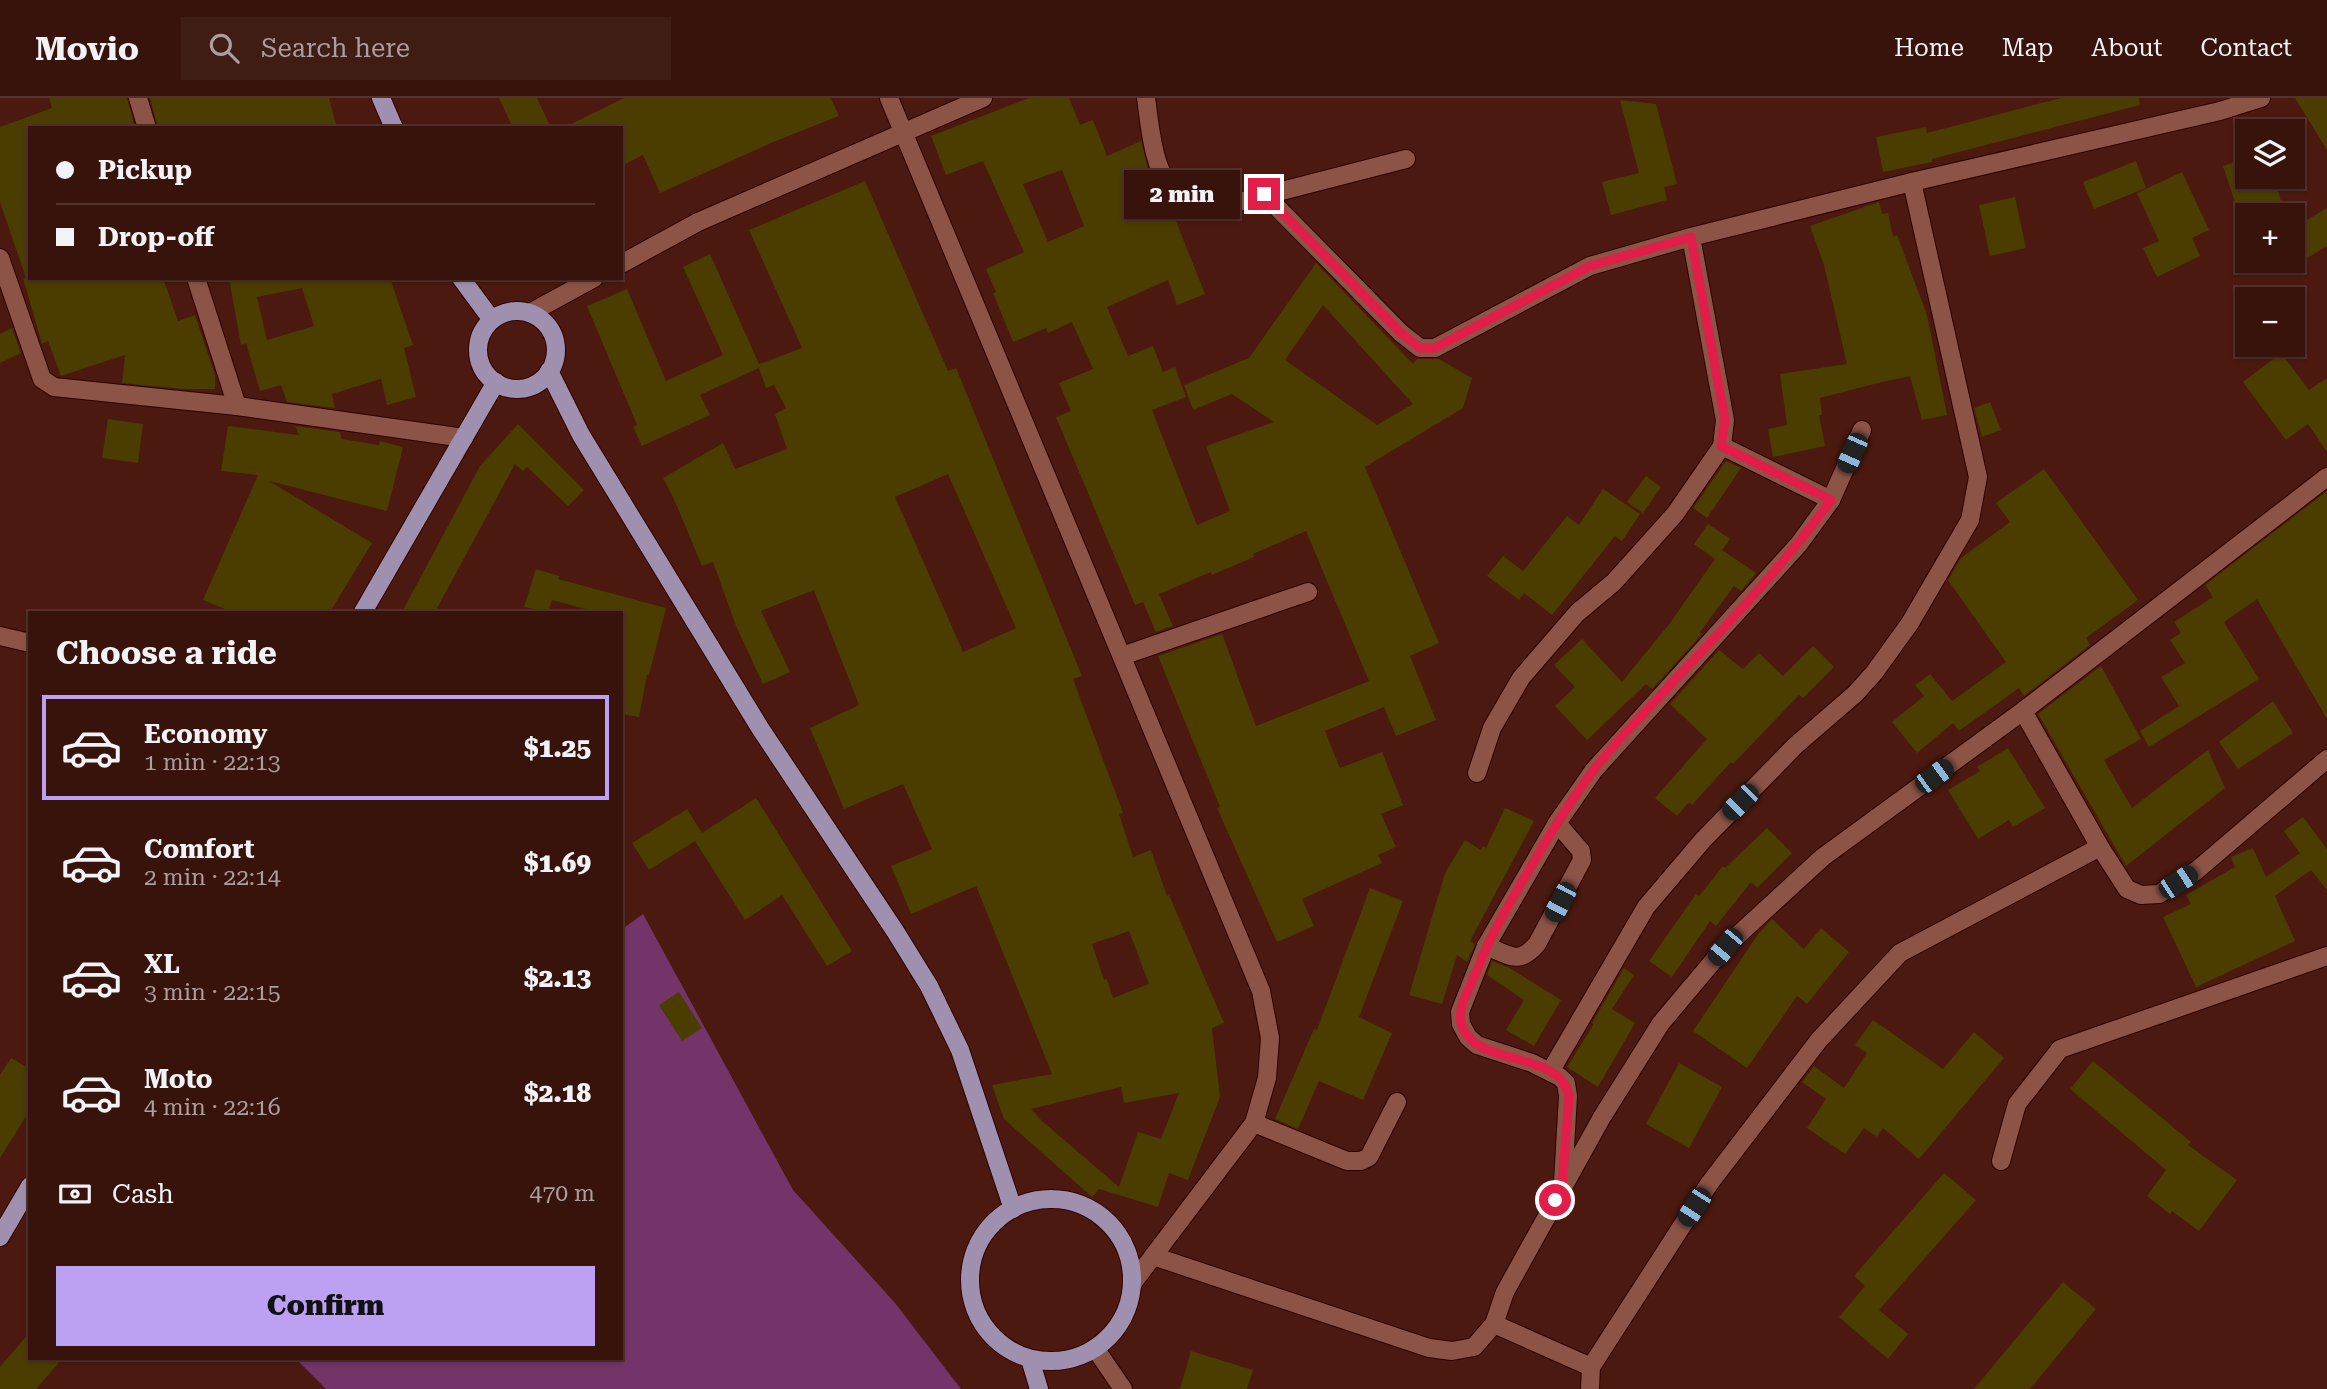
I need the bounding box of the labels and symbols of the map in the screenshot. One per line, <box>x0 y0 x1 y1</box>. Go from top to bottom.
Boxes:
callout: 2 min <box>1124 170 1240 218</box>
route end <box>1248 178 1280 210</box>
car <box>1834 430 1871 476</box>
car <box>1911 755 1958 797</box>
car <box>1718 780 1763 824</box>
car <box>2155 862 2202 902</box>
car <box>1541 879 1580 925</box>
car <box>1704 924 1747 970</box>
route start <box>1539 1184 1571 1216</box>
car <box>1674 1184 1715 1230</box>

